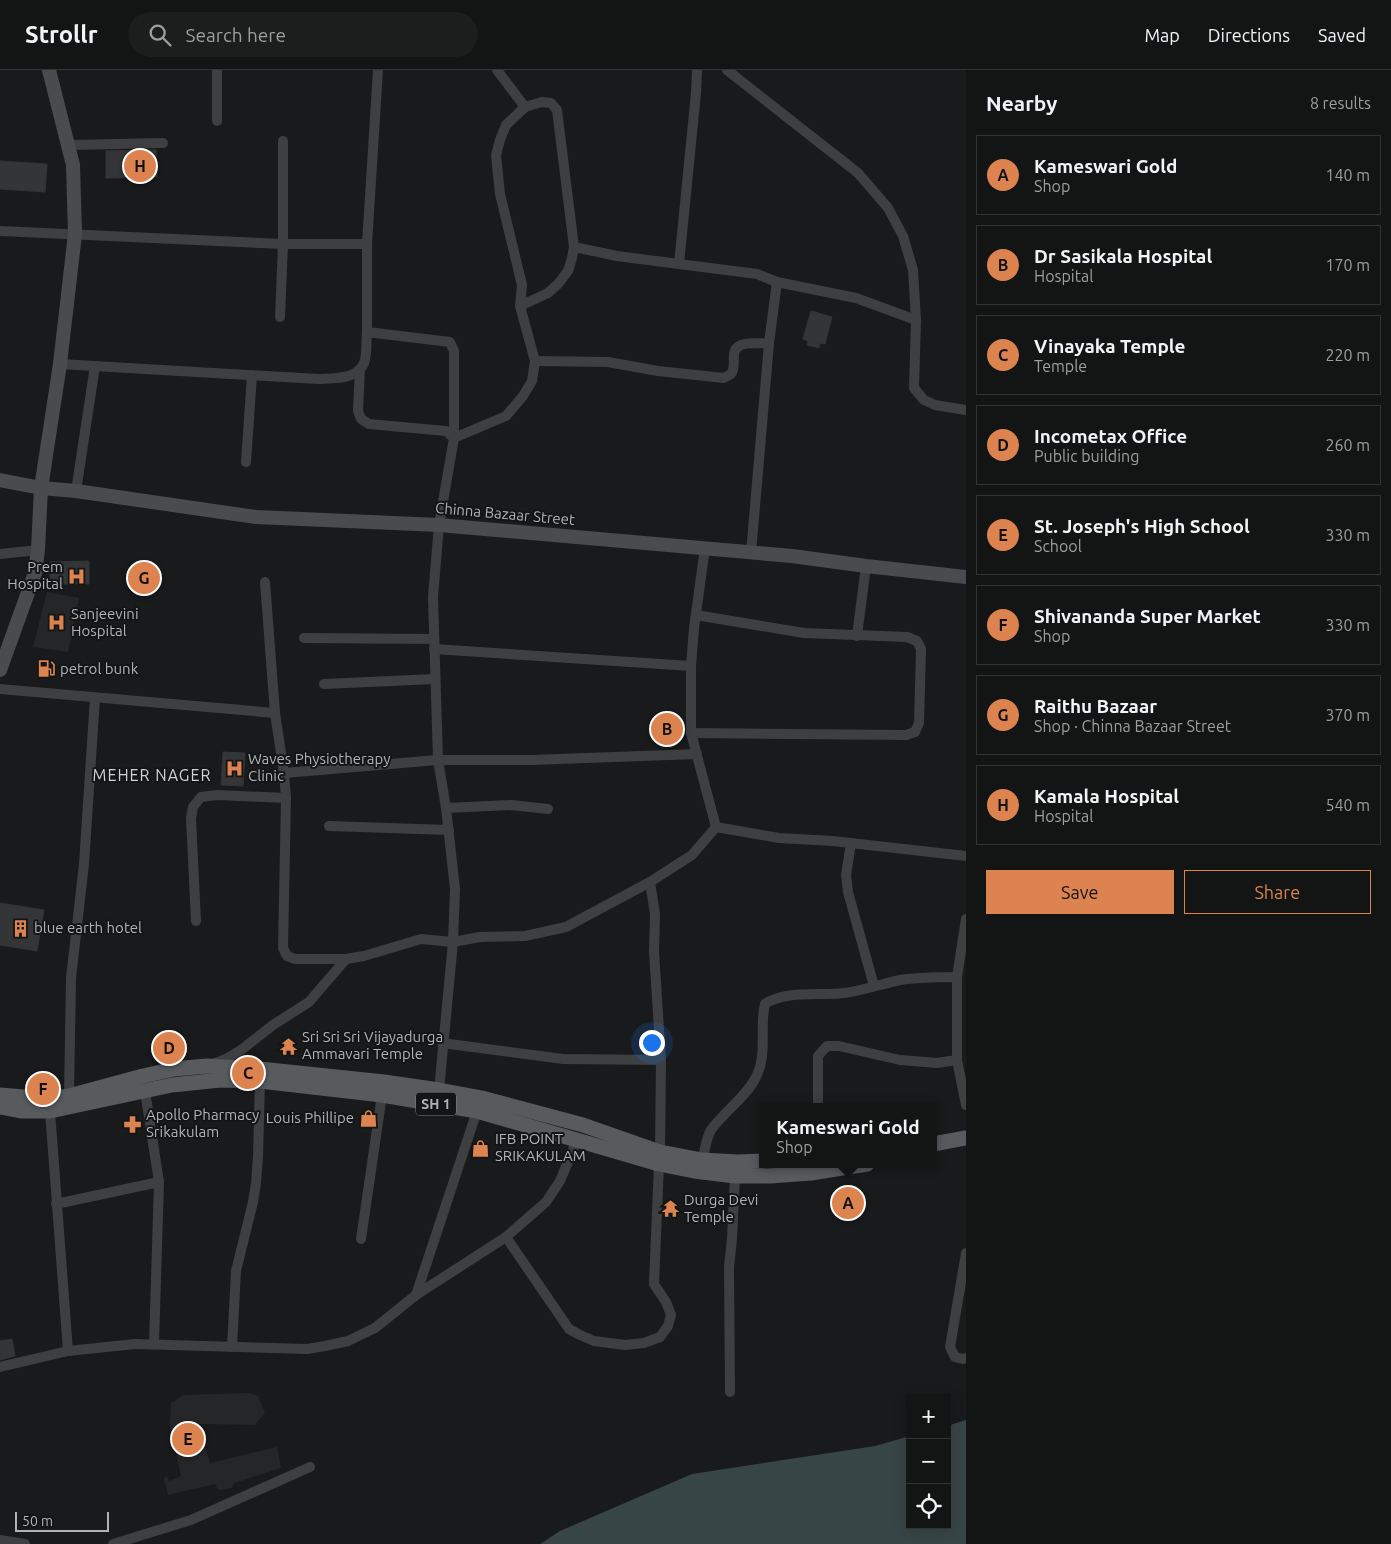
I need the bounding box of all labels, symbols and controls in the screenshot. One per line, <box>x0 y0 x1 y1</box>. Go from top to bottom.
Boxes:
search box <box>128 12 478 57</box>
text: Strollr <box>25 21 98 48</box>
icon: search <box>146 21 174 49</box>
text: Search here <box>186 24 286 46</box>
text: Map <box>1144 25 1180 45</box>
text: Directions <box>1208 25 1290 45</box>
text: Saved <box>1318 25 1366 45</box>
text: Nearby <box>986 91 1057 115</box>
text: 8 results <box>1310 94 1371 112</box>
pin: H <box>124 147 156 185</box>
text: Kameswari Gold <box>1034 155 1177 177</box>
text: A <box>997 166 1009 184</box>
text: 140 m <box>1325 166 1370 184</box>
text: Shop <box>1034 177 1070 195</box>
text: Dr Sasikala Hospital <box>1034 245 1212 267</box>
text: B <box>998 256 1008 274</box>
text: 170 m <box>1325 256 1370 274</box>
text: Hospital <box>1034 267 1093 285</box>
text: Vinayaka Temple <box>1034 335 1186 357</box>
text: C <box>998 346 1008 364</box>
text: 220 m <box>1325 346 1370 364</box>
text: Temple <box>1034 357 1087 375</box>
text: Incometax Office <box>1034 425 1187 447</box>
text: D <box>997 436 1009 454</box>
text: 260 m <box>1325 436 1370 454</box>
text: Public building <box>1034 447 1139 465</box>
street label: Chinna Bazaar Street <box>434 499 576 528</box>
text: St. Joseph's High School <box>1034 515 1250 537</box>
text: E <box>998 526 1008 544</box>
text: 330 m <box>1325 526 1370 544</box>
text: School <box>1034 537 1082 555</box>
place label: Prem Hospital <box>7 558 63 592</box>
pin: G <box>128 559 160 597</box>
hospital icon: Prem Hospital <box>67 566 87 586</box>
place label: Sanjeevini Hospital <box>71 605 139 639</box>
text: Shivananda Super Market <box>1034 605 1261 627</box>
hospital icon: Sanjeevini Hospital <box>47 613 67 633</box>
text: F <box>999 616 1008 634</box>
text: 330 m <box>1325 616 1370 634</box>
text: Shop <box>1034 627 1070 645</box>
fuel station icon: petrol bunk <box>36 659 56 679</box>
place label: petrol bunk <box>60 660 139 677</box>
text: Raithu Bazaar <box>1034 695 1157 717</box>
text: G <box>997 706 1009 724</box>
text: 370 m <box>1325 706 1370 724</box>
pin: B <box>651 710 683 748</box>
text: Shop · Chinna Bazaar Street <box>1034 717 1231 735</box>
place label: Waves Physiotherapy Clinic <box>248 750 390 784</box>
hospital icon: Waves Physiotherapy Clinic <box>224 758 244 778</box>
district label: MEHER NAGER <box>93 766 211 784</box>
text: Kamala Hospital <box>1034 785 1179 807</box>
text: H <box>997 796 1009 814</box>
text: 540 m <box>1325 796 1370 814</box>
text: Hospital <box>1034 807 1093 825</box>
button: Save <box>986 870 1174 914</box>
button: Share <box>1184 870 1371 914</box>
building icon: blue earth hotel <box>10 918 30 938</box>
place label: blue earth hotel <box>34 919 142 936</box>
place label: Sri Sri Sri Vijayadurga Ammavari Temple <box>302 1028 443 1062</box>
pin: D <box>153 1029 185 1067</box>
your location <box>639 1030 665 1056</box>
temple icon: Sri Sri Sri Vijayadurga Ammavari Temple <box>278 1036 298 1056</box>
pin: C <box>232 1054 264 1092</box>
pin: F <box>27 1070 59 1108</box>
road number: SH 1 <box>416 1092 456 1116</box>
popup <box>759 1103 937 1168</box>
place label: Apollo Pharmacy Srikakulam <box>146 1106 259 1140</box>
shop icon: Louis Phillipe <box>358 1108 378 1128</box>
place label: Louis Phillipe <box>266 1109 354 1126</box>
pharmacy icon: Apollo Pharmacy Srikakulam <box>122 1114 142 1134</box>
text: Kameswari Gold <box>776 1116 920 1138</box>
place label: IFB POINT SRIKAKULAM <box>495 1130 586 1164</box>
shop icon: IFB POINT SRIKAKULAM <box>471 1138 491 1158</box>
text: Shop <box>776 1138 813 1156</box>
pin: A <box>832 1184 864 1222</box>
place label: Durga Devi Temple <box>684 1191 758 1225</box>
temple icon: Durga Devi Temple <box>660 1199 680 1219</box>
map controls <box>906 1394 951 1529</box>
button: + <box>906 1394 951 1439</box>
pin: E <box>172 1420 204 1458</box>
button: − <box>906 1439 951 1484</box>
button: locate <box>906 1484 951 1529</box>
scale bar <box>15 1509 109 1532</box>
text: 50 m <box>22 1513 53 1529</box>

